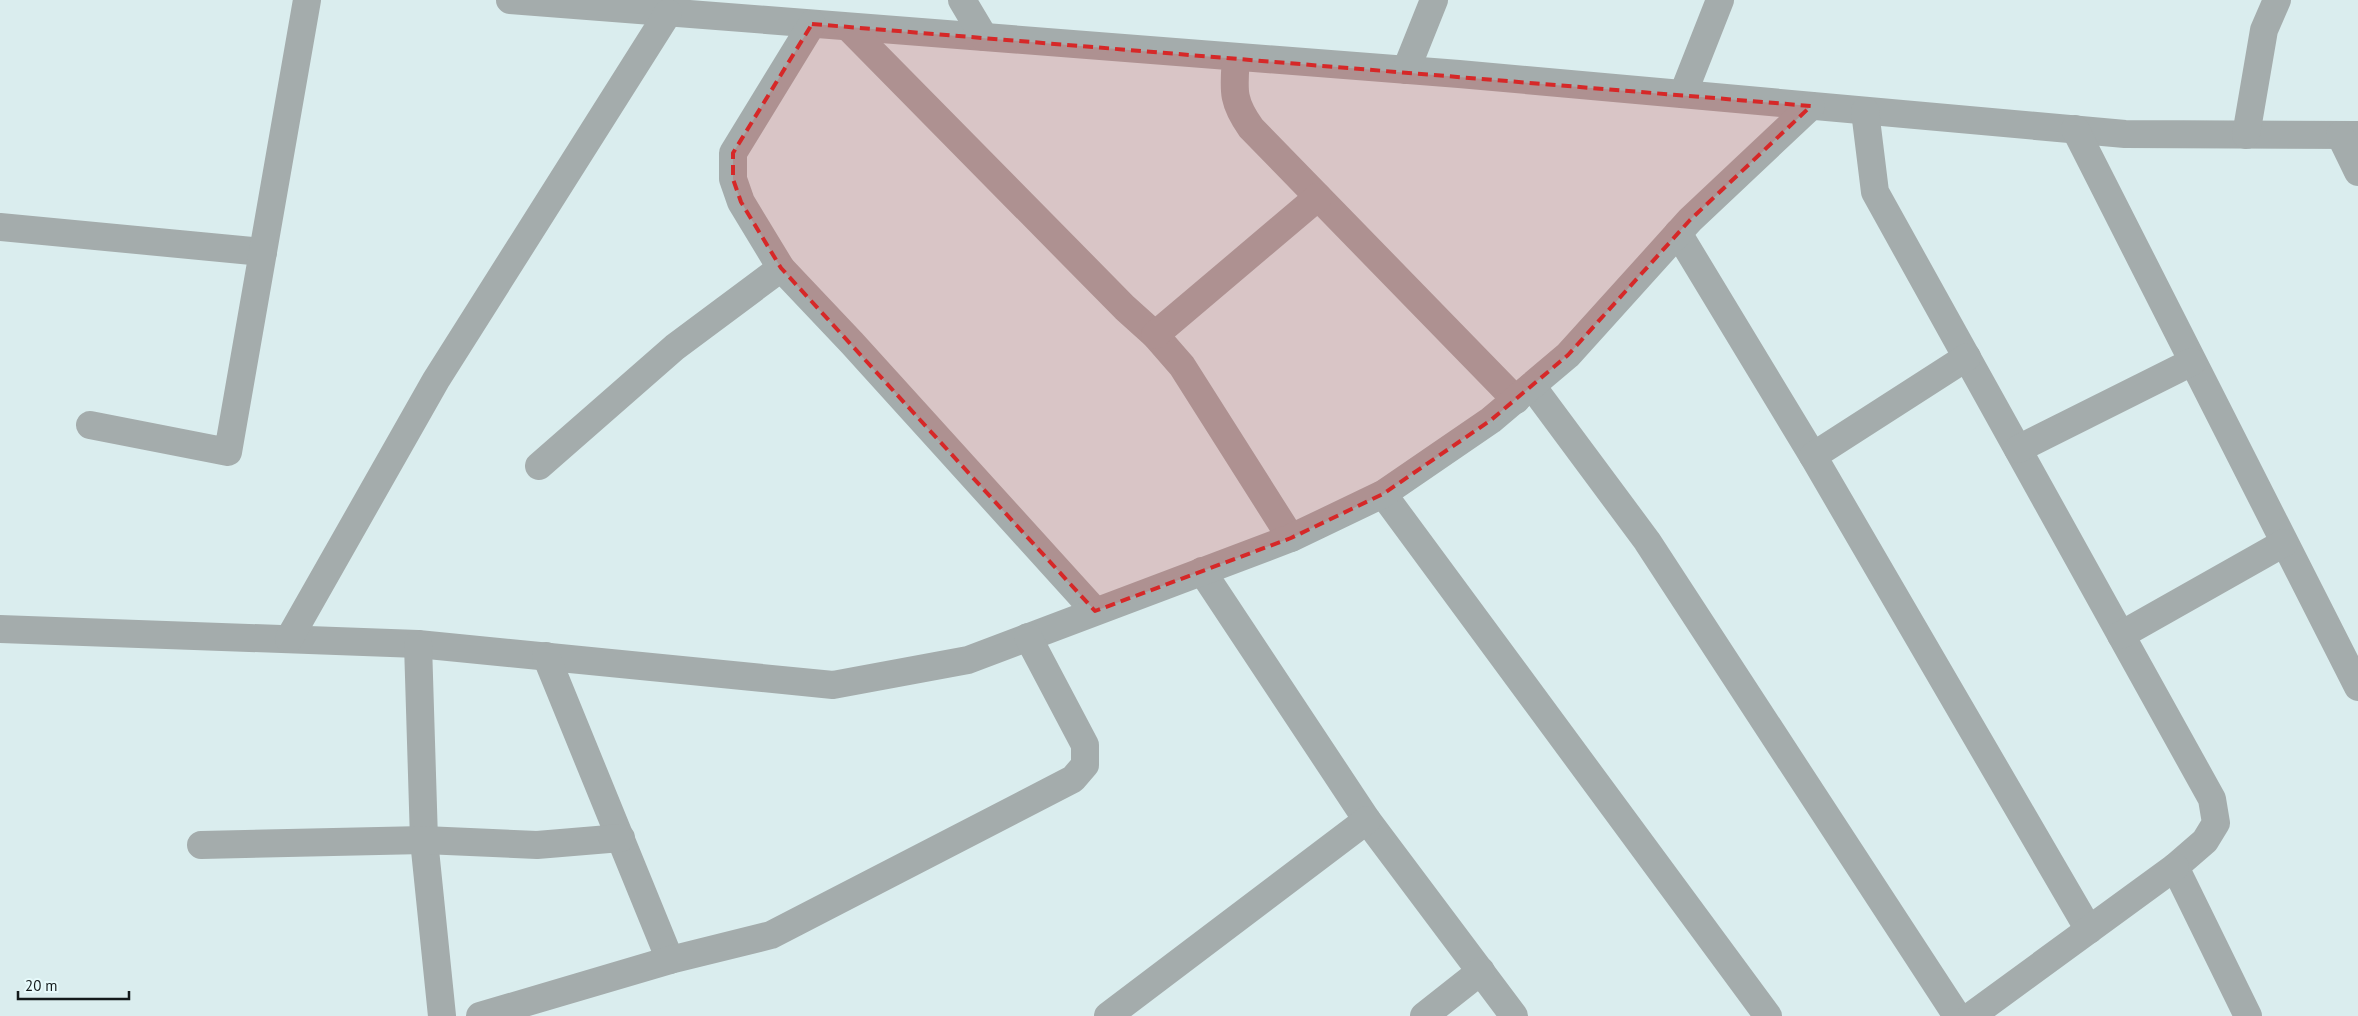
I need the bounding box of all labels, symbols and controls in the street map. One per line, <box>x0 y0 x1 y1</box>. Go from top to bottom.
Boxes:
scale bar <box>18 968 129 1000</box>
text: 20 m <box>25 976 58 995</box>

